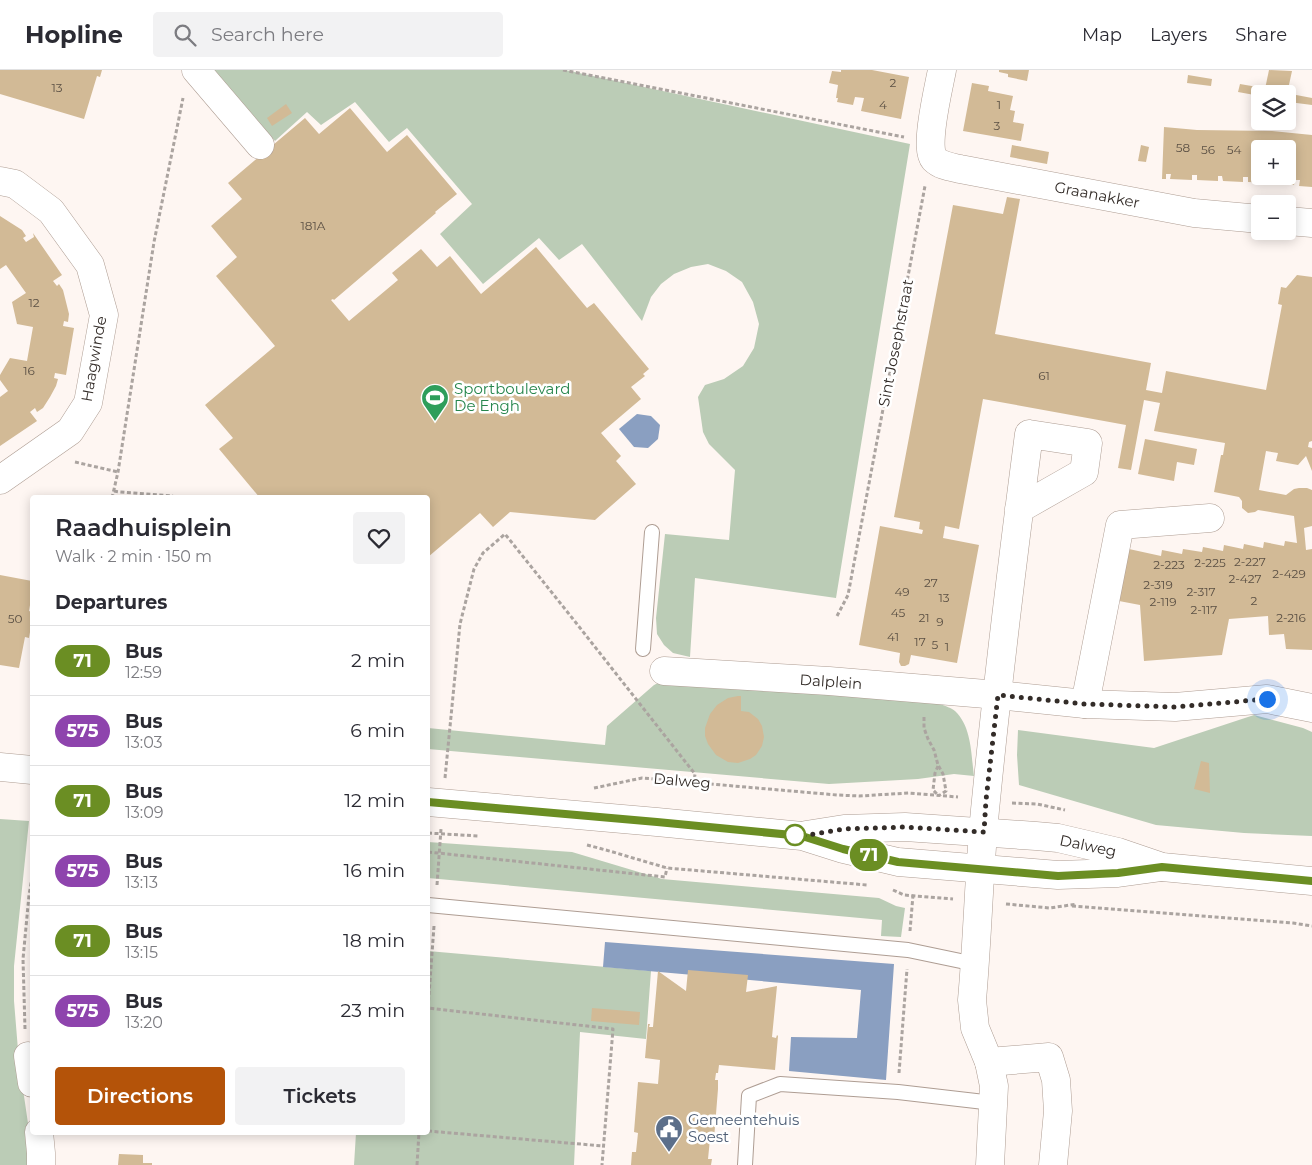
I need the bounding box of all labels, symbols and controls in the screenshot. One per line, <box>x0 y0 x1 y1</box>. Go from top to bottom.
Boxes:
search box <box>153 12 503 57</box>
text: Hopline <box>25 20 123 49</box>
icon: search <box>171 21 199 49</box>
text: Search here <box>211 23 324 46</box>
text: Map <box>1082 24 1122 46</box>
text: Layers <box>1150 24 1207 46</box>
text: Share <box>1235 24 1287 46</box>
house number: 2 <box>890 75 897 90</box>
house number: 13 <box>51 80 63 95</box>
map controls <box>1251 85 1296 240</box>
button: layers <box>1251 85 1296 130</box>
house number: 4 <box>879 97 887 112</box>
house number: 1 <box>997 97 1001 112</box>
house number: 3 <box>994 118 1001 133</box>
house number: 58 <box>1176 140 1191 155</box>
button: + <box>1251 140 1296 185</box>
house number: 56 <box>1201 142 1215 157</box>
house number: 54 <box>1227 142 1241 157</box>
street label: Graanakker <box>1053 177 1141 212</box>
button: − <box>1251 195 1296 240</box>
house number: 181A <box>301 218 326 233</box>
street label: Sint Josephstraat <box>874 277 917 408</box>
house number: 12 <box>28 295 40 310</box>
street label: Haagwinde <box>77 315 110 403</box>
house number: 16 <box>23 363 35 378</box>
house number: 61 <box>1038 368 1050 383</box>
place label: Sportboulevard De Engh <box>454 379 570 415</box>
sports icon: Sportboulevard De Engh <box>420 383 450 422</box>
button: heart <box>353 512 405 564</box>
text: Raadhuisplein <box>55 513 232 542</box>
text: Walk · 2 min · 150 m <box>55 547 212 566</box>
house number: 2-227 <box>1234 554 1266 569</box>
house number: 2-225 <box>1194 555 1226 570</box>
house number: 2-223 <box>1153 557 1185 572</box>
house number: 2-429 <box>1272 566 1306 581</box>
house number: 2-427 <box>1228 571 1262 586</box>
house number: 27 <box>924 575 938 590</box>
house number: 2-319 <box>1143 577 1173 592</box>
house number: 49 <box>894 584 910 599</box>
house number: 2-317 <box>1186 584 1216 599</box>
house number: 13 <box>938 590 950 605</box>
text: Departures <box>55 591 167 614</box>
house number: 2 <box>1251 593 1258 608</box>
house number: 2-119 <box>1149 594 1177 609</box>
house number: 2-117 <box>1191 602 1217 617</box>
house number: 45 <box>891 605 906 620</box>
house number: 21 <box>918 610 930 625</box>
house number: 2-216 <box>1276 610 1306 625</box>
house number: 50 <box>8 611 22 626</box>
house number: 9 <box>936 614 944 629</box>
house number: 41 <box>887 629 899 644</box>
house number: 17 <box>914 634 926 649</box>
house number: 5 <box>932 637 939 652</box>
house number: 1 <box>945 639 949 654</box>
text: Bus <box>125 640 163 663</box>
text: 2 min <box>351 649 405 672</box>
text: 71 <box>73 650 92 672</box>
text: 12:59 <box>125 663 162 682</box>
street label: Dalplein <box>799 670 863 693</box>
your location <box>1255 687 1280 712</box>
text: Bus <box>125 710 163 733</box>
text: 6 min <box>350 719 405 742</box>
text: 575 <box>66 720 99 742</box>
text: 13:03 <box>125 733 163 752</box>
street label: Dalweg <box>653 769 712 792</box>
text: Bus <box>125 780 163 803</box>
text: 12 min <box>344 789 405 812</box>
text: 71 <box>73 790 92 812</box>
text: 13:09 <box>125 803 164 822</box>
unlabelled marker <box>784 824 806 846</box>
street label: Dalweg <box>1058 830 1118 861</box>
line badge: 71 <box>846 839 892 871</box>
text: 71 <box>860 844 878 866</box>
text: Bus <box>125 850 163 873</box>
text: 16 min <box>343 859 405 882</box>
text: 575 <box>66 860 99 882</box>
text: 13:13 <box>125 873 158 892</box>
text: Bus <box>125 920 163 943</box>
text: 18 min <box>343 929 405 952</box>
text: 71 <box>73 930 92 952</box>
text: 13:15 <box>125 943 158 962</box>
text: Bus <box>125 990 163 1013</box>
text: 23 min <box>340 999 405 1022</box>
text: 575 <box>66 1000 99 1022</box>
text: 13:20 <box>125 1013 163 1032</box>
button: Directions <box>55 1067 225 1125</box>
button: Tickets <box>235 1067 405 1125</box>
place label: Gemeentehuis Soest <box>688 1110 799 1146</box>
public building icon: Gemeentehuis Soest <box>654 1114 684 1153</box>

